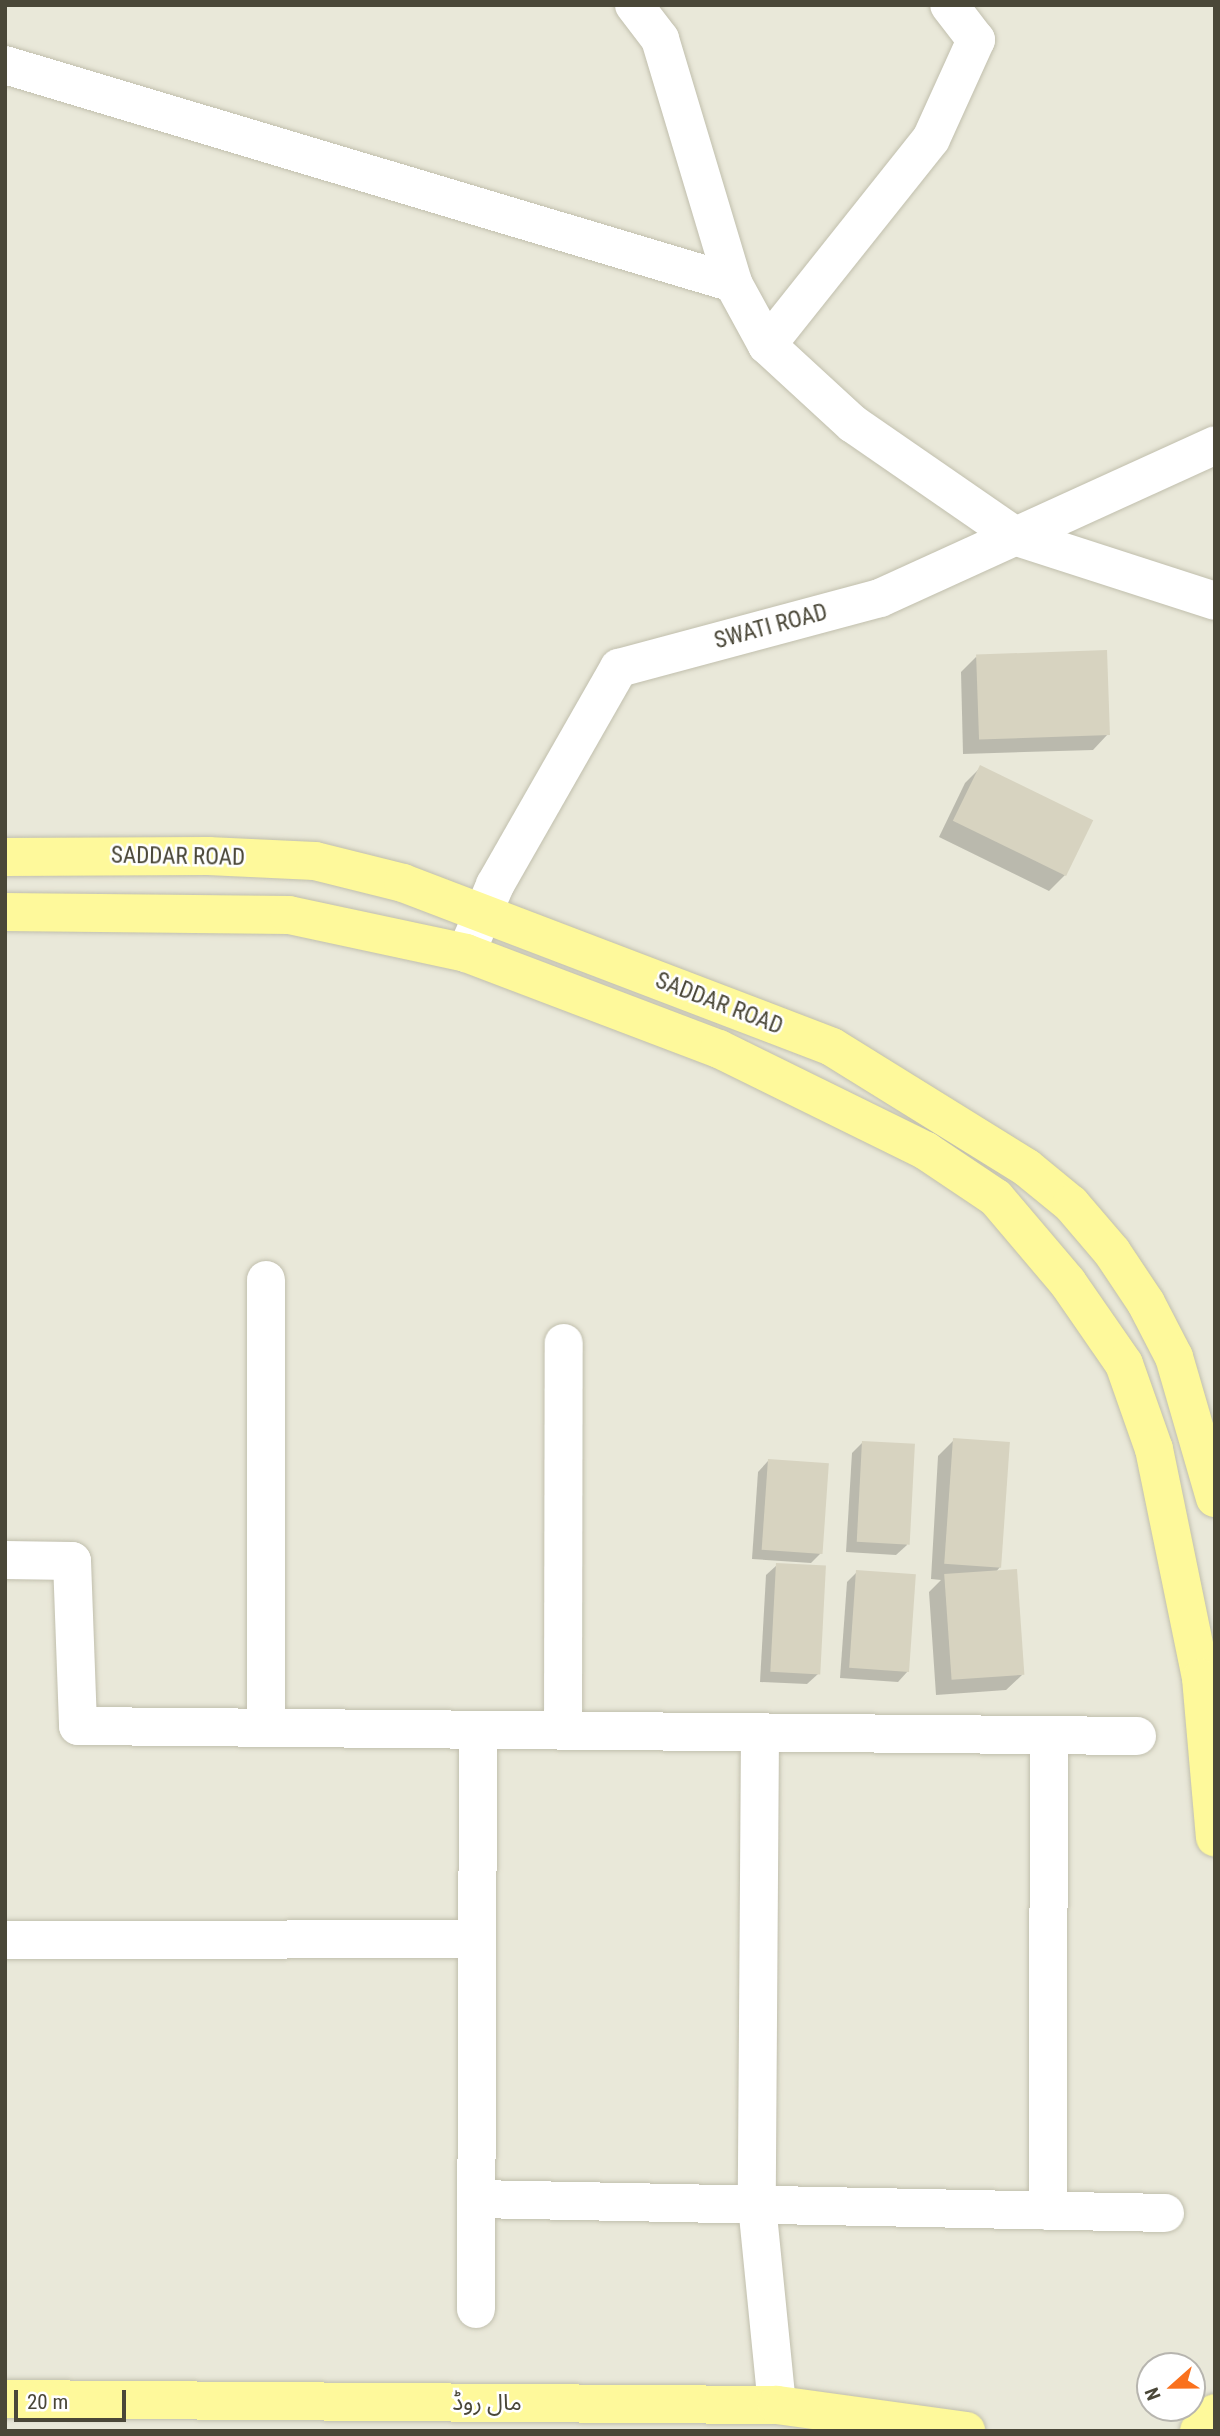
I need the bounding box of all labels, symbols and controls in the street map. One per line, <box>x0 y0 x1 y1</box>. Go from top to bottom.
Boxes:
street label: SWATI ROAD <box>711 599 831 655</box>
street label: SADDAR ROAD <box>111 842 245 872</box>
street label: SADDAR ROAD <box>651 967 787 1041</box>
north arrow <box>1136 2352 1206 2422</box>
scale bar <box>18 2376 130 2420</box>
text: N <box>1140 2384 1166 2404</box>
street label: مال روڈ <box>452 2389 522 2417</box>
text: 20 m <box>27 2390 68 2414</box>

